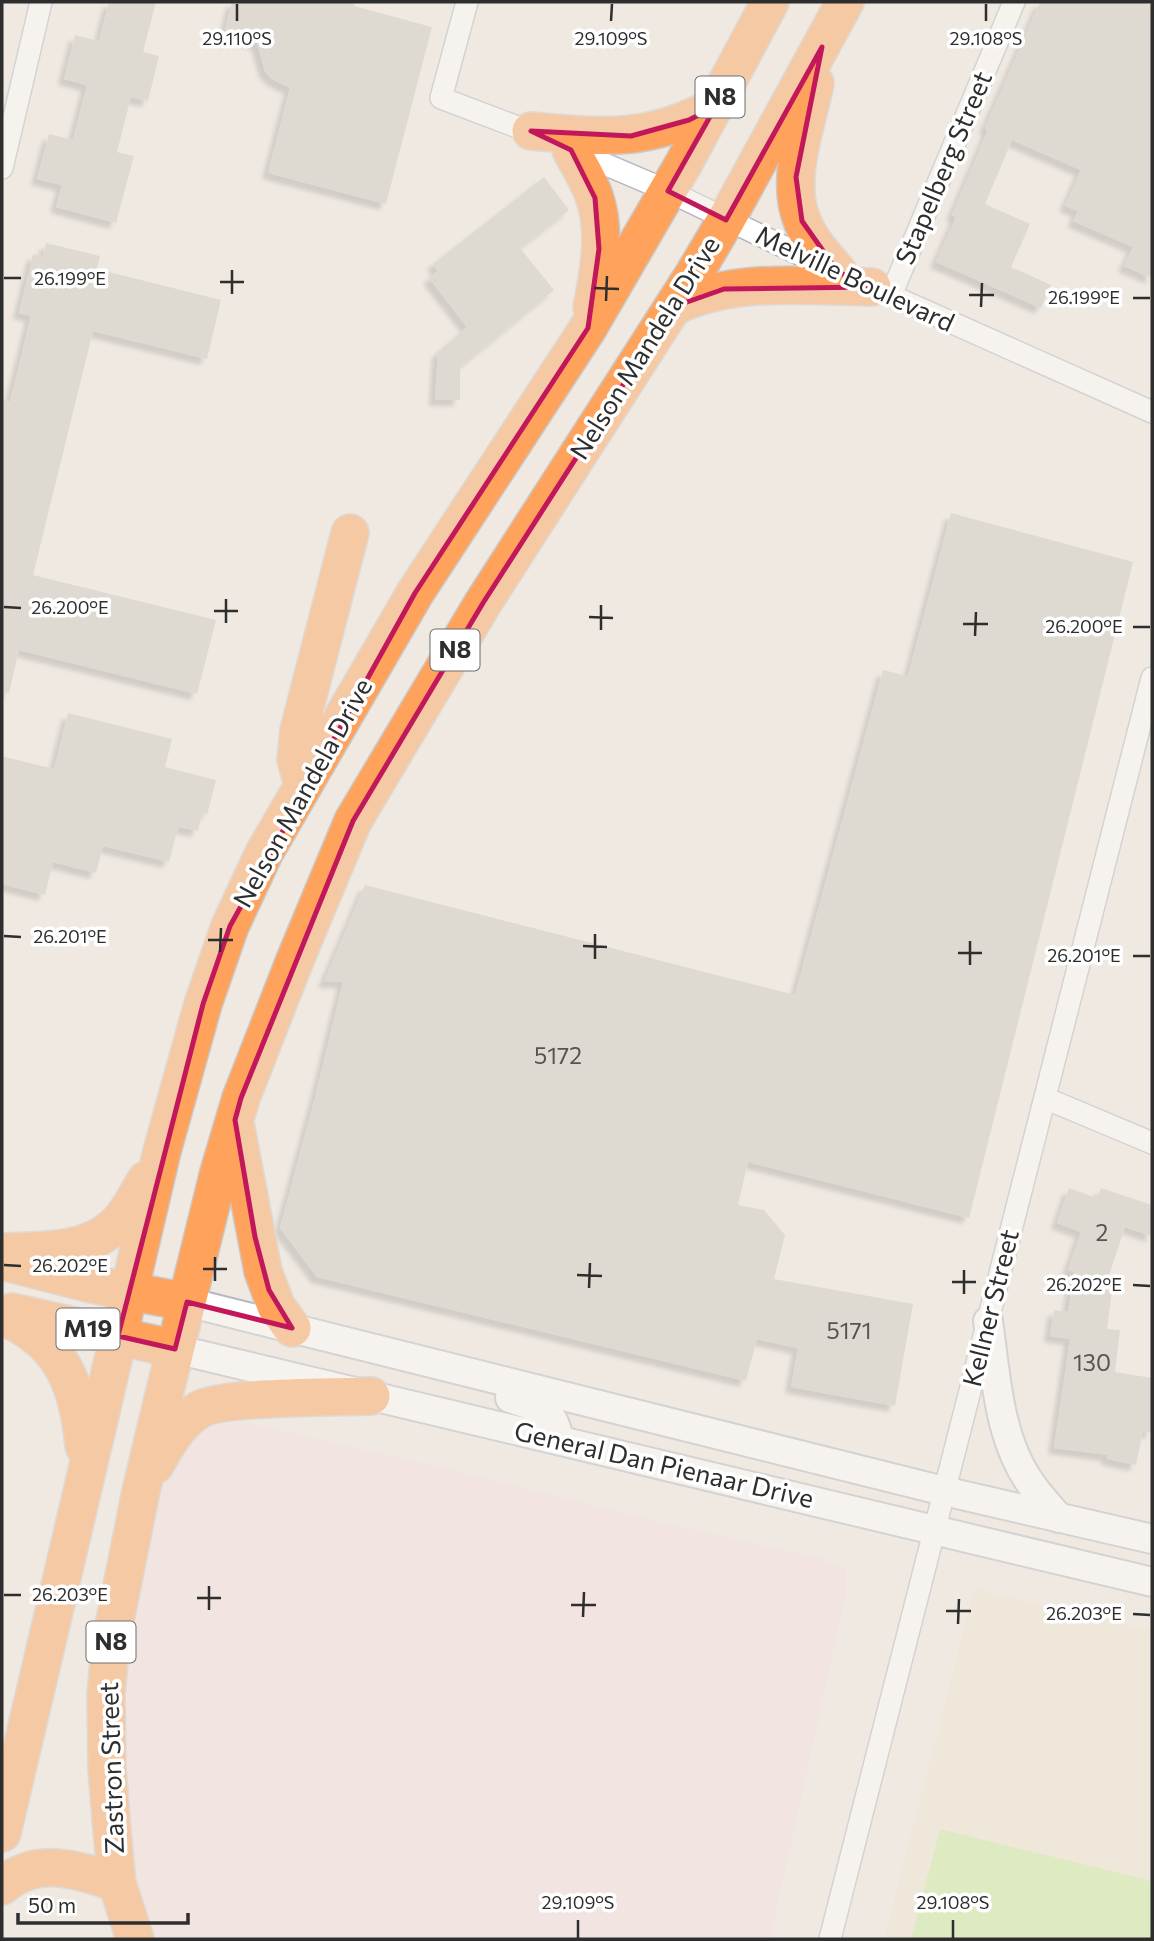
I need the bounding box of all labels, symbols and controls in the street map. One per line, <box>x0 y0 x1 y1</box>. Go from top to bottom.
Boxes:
text: 29.110°S <box>202 27 272 49</box>
text: 29.109°S <box>575 27 647 49</box>
text: 29.108°S <box>950 27 1022 49</box>
street label: Stapelberg Street <box>888 66 997 269</box>
road number: N8 <box>696 76 744 118</box>
street label: Melville Boulevard <box>751 218 960 337</box>
street label: Nelson Mandela Drive <box>562 230 725 464</box>
text: 26.199°E <box>34 267 106 289</box>
text: 26.199°E <box>1048 286 1120 308</box>
text: 26.200°E <box>31 596 109 618</box>
text: 26.200°E <box>1045 615 1123 637</box>
road number: N8 <box>430 630 480 670</box>
street label: Nelson Mandela Drive <box>226 672 378 912</box>
text: 26.201°E <box>33 925 107 947</box>
text: 26.201°E <box>1047 944 1121 966</box>
house number: 5172 <box>534 1041 582 1069</box>
house number: 2 <box>1096 1218 1108 1246</box>
street label: Kellner Street <box>955 1226 1024 1389</box>
text: 26.202°E <box>32 1254 108 1276</box>
text: 26.202°E <box>1046 1273 1122 1295</box>
road number: M19 <box>56 1308 119 1350</box>
house number: 5171 <box>826 1316 872 1344</box>
house number: 130 <box>1073 1348 1111 1376</box>
street label: General Dan Pienaar Drive <box>512 1414 817 1513</box>
text: 26.203°E <box>32 1583 108 1605</box>
text: 26.203°E <box>1046 1602 1122 1624</box>
road number: N8 <box>86 1622 136 1662</box>
street label: Zastron Street <box>92 1681 129 1855</box>
scale bar <box>18 1882 187 1926</box>
text: 29.109°S <box>542 1891 614 1913</box>
text: 29.108°S <box>917 1891 989 1913</box>
text: 50 m <box>28 1892 76 1917</box>

